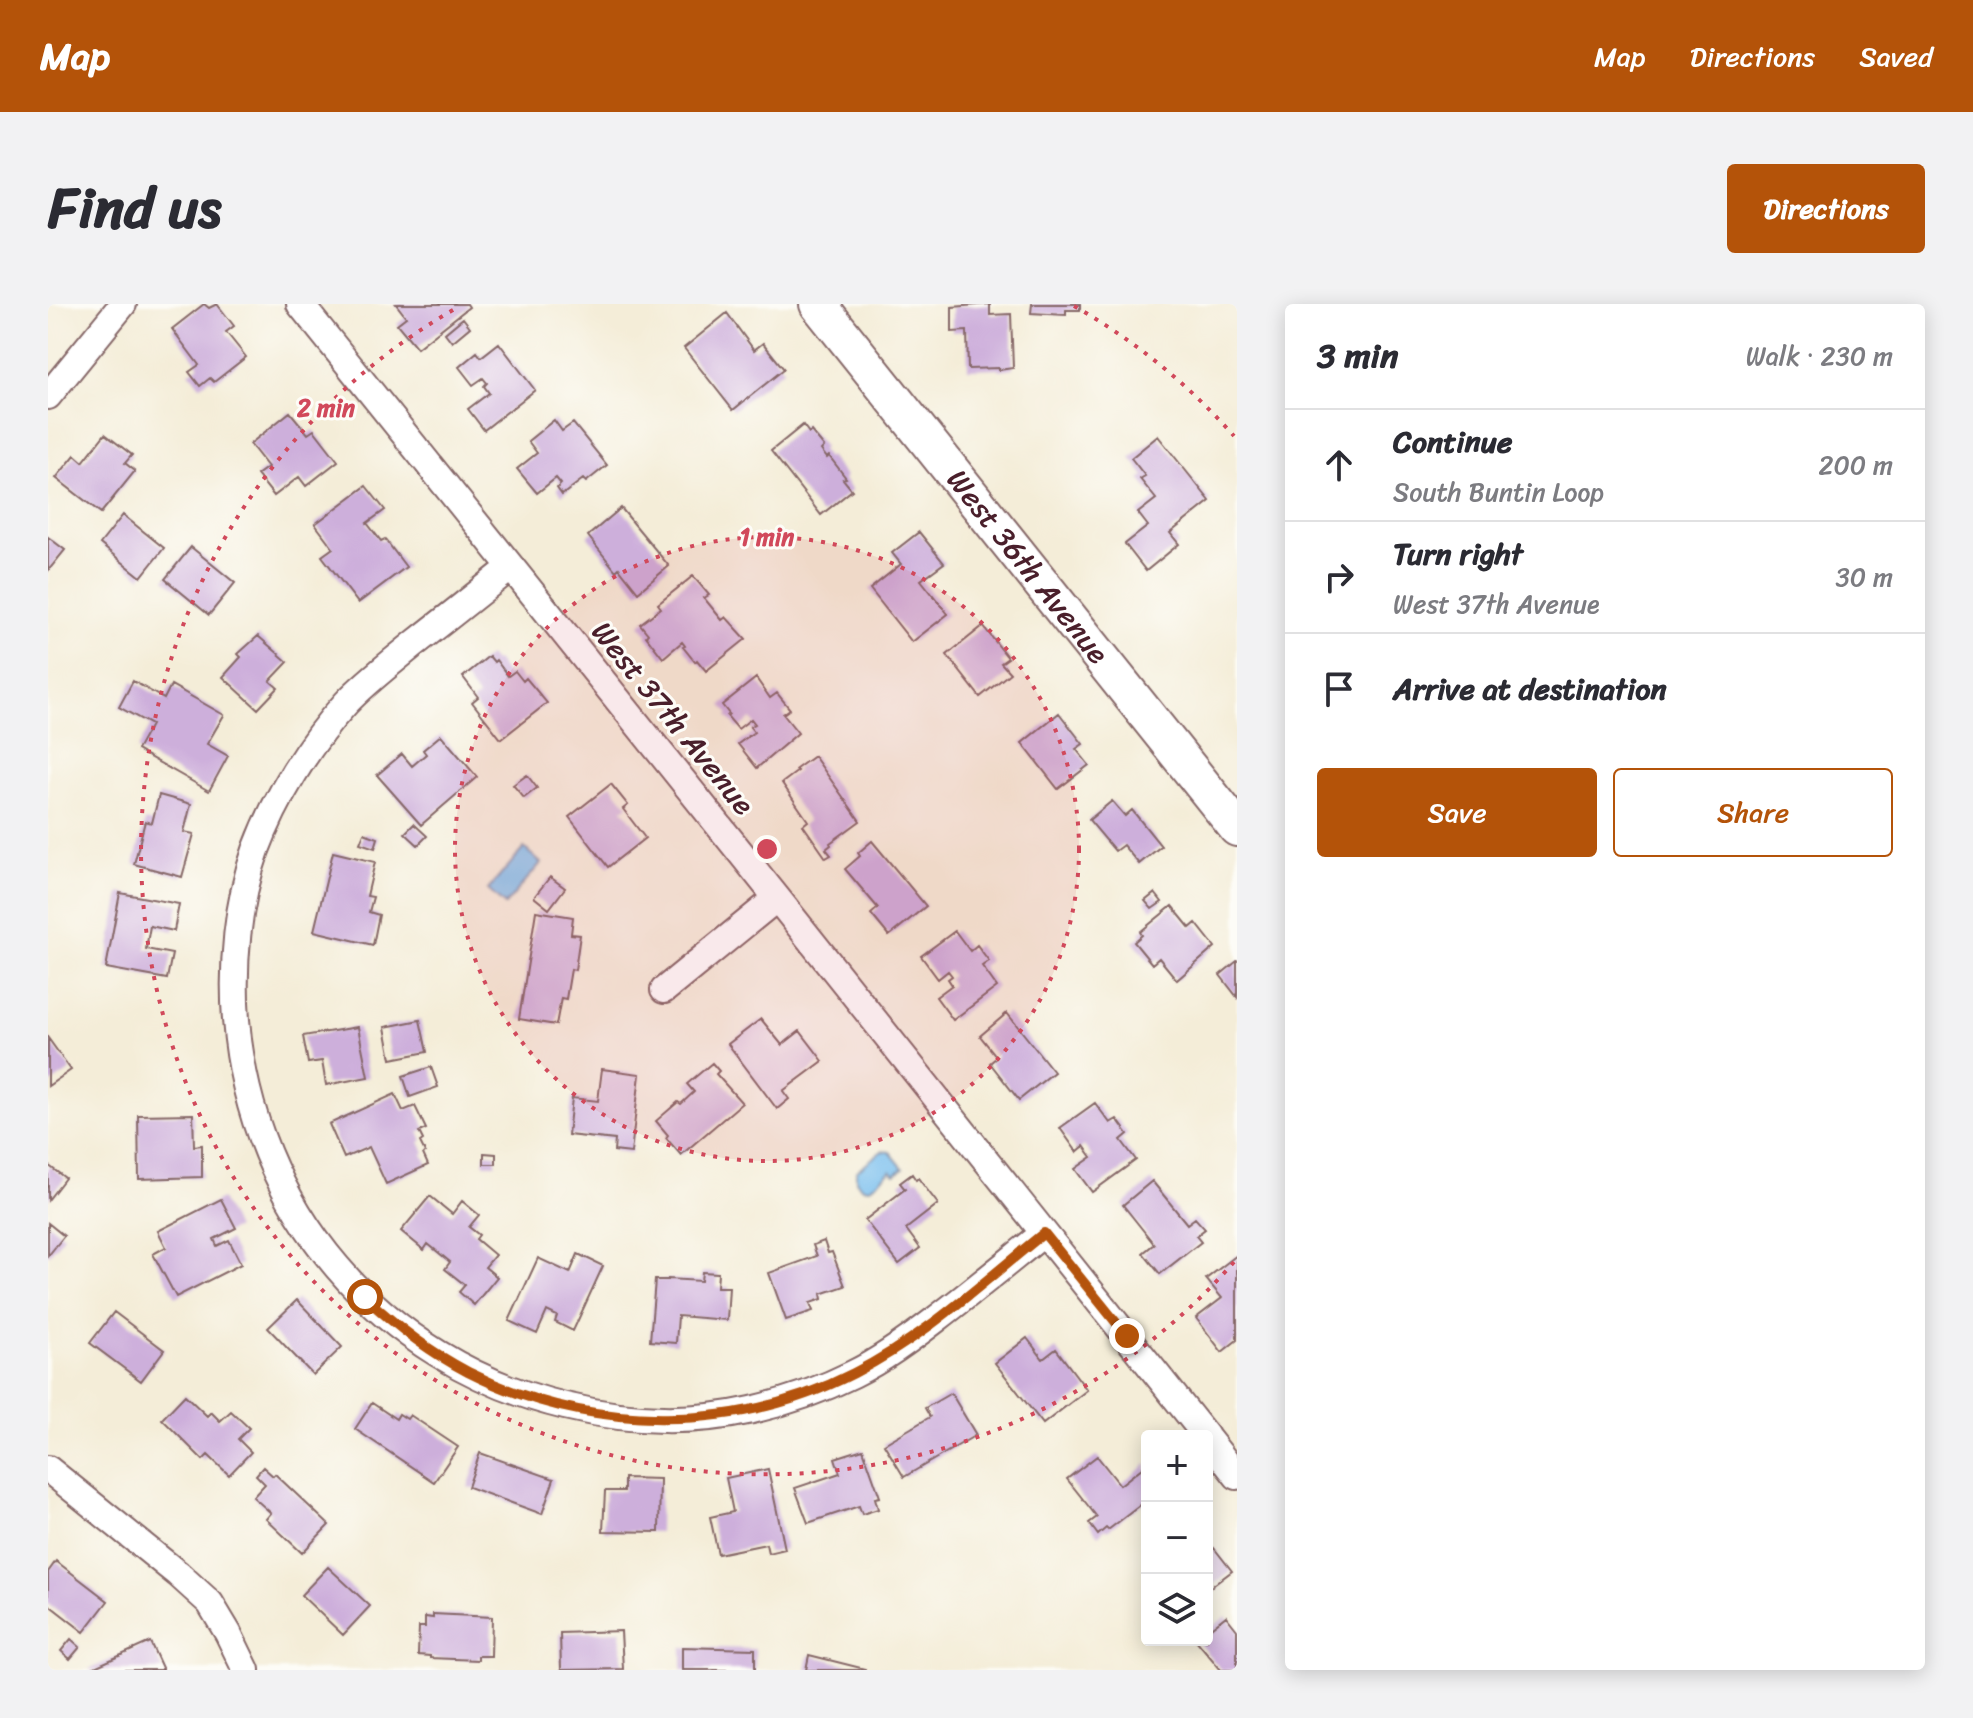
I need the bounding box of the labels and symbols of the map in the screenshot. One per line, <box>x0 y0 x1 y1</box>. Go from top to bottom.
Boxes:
text: 2 min <box>296 387 355 429</box>
street label: West 36th Avenue <box>932 456 1123 676</box>
text: 1 min <box>740 516 794 558</box>
street label: West 37th Avenue <box>577 608 769 828</box>
centre of rings <box>753 835 781 863</box>
route start <box>347 1279 383 1315</box>
route end <box>1109 1318 1145 1354</box>

